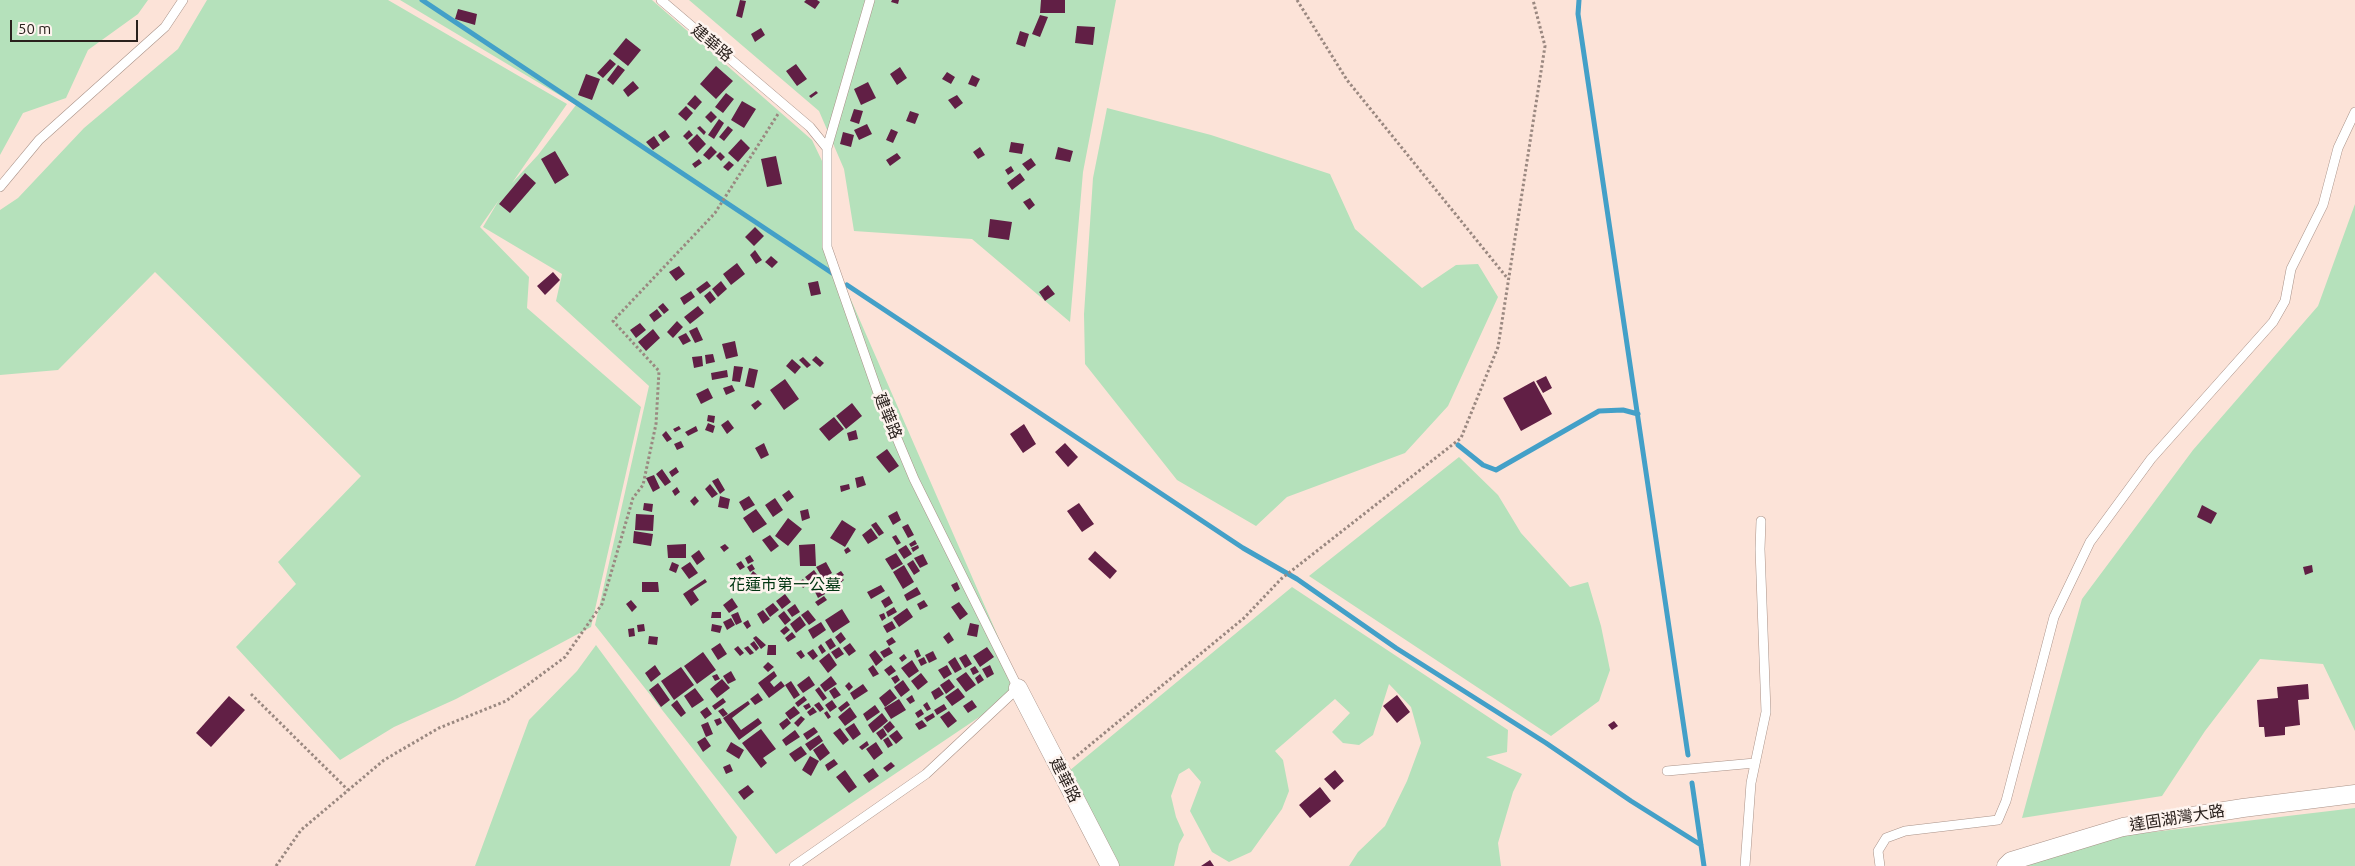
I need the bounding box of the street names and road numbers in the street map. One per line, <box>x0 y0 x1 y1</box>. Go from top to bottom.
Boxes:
street label: 建華路 <box>687 20 737 66</box>
street label: 建華路 <box>870 390 906 442</box>
street label: 建華路 <box>1046 754 1084 806</box>
street label: 達固湖灣大路 <box>2128 801 2226 835</box>

